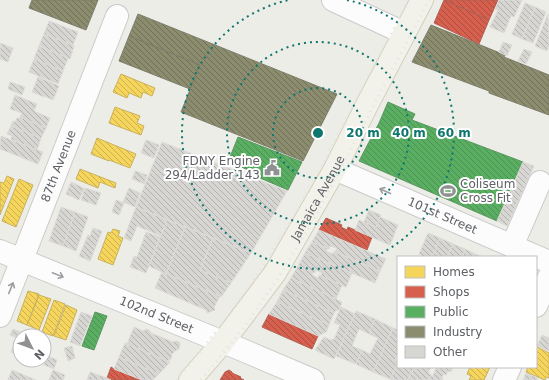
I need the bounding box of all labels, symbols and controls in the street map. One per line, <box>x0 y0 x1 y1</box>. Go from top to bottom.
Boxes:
centre of rings <box>311 126 325 140</box>
text: 20 m <box>346 126 380 140</box>
text: 40 m <box>392 126 426 140</box>
text: 60 m <box>437 126 471 140</box>
street label: 87th Avenue <box>38 128 79 204</box>
street label: Jamaica Avenue <box>288 153 348 244</box>
place label: FDNY Engine 294/Ladder 143 <box>165 154 260 182</box>
public building icon: FDNY Engine 294/Ladder 143 <box>263 159 281 177</box>
place label: Coliseum Cross Fit <box>460 177 515 205</box>
sports icon: Coliseum Cross Fit <box>439 182 457 200</box>
one-way arrow <box>380 186 392 194</box>
street label: 101st Street <box>405 194 479 237</box>
legend <box>397 256 537 368</box>
text: Homes <box>433 265 475 279</box>
one-way arrow <box>52 271 64 279</box>
one-way arrow <box>8 282 15 294</box>
text: Shops <box>433 285 469 299</box>
street label: 102nd Street <box>117 294 196 336</box>
text: Public <box>433 305 469 319</box>
text: Industry <box>433 325 482 339</box>
north arrow <box>12 328 52 368</box>
text: Other <box>433 345 467 359</box>
text: N <box>31 347 47 362</box>

